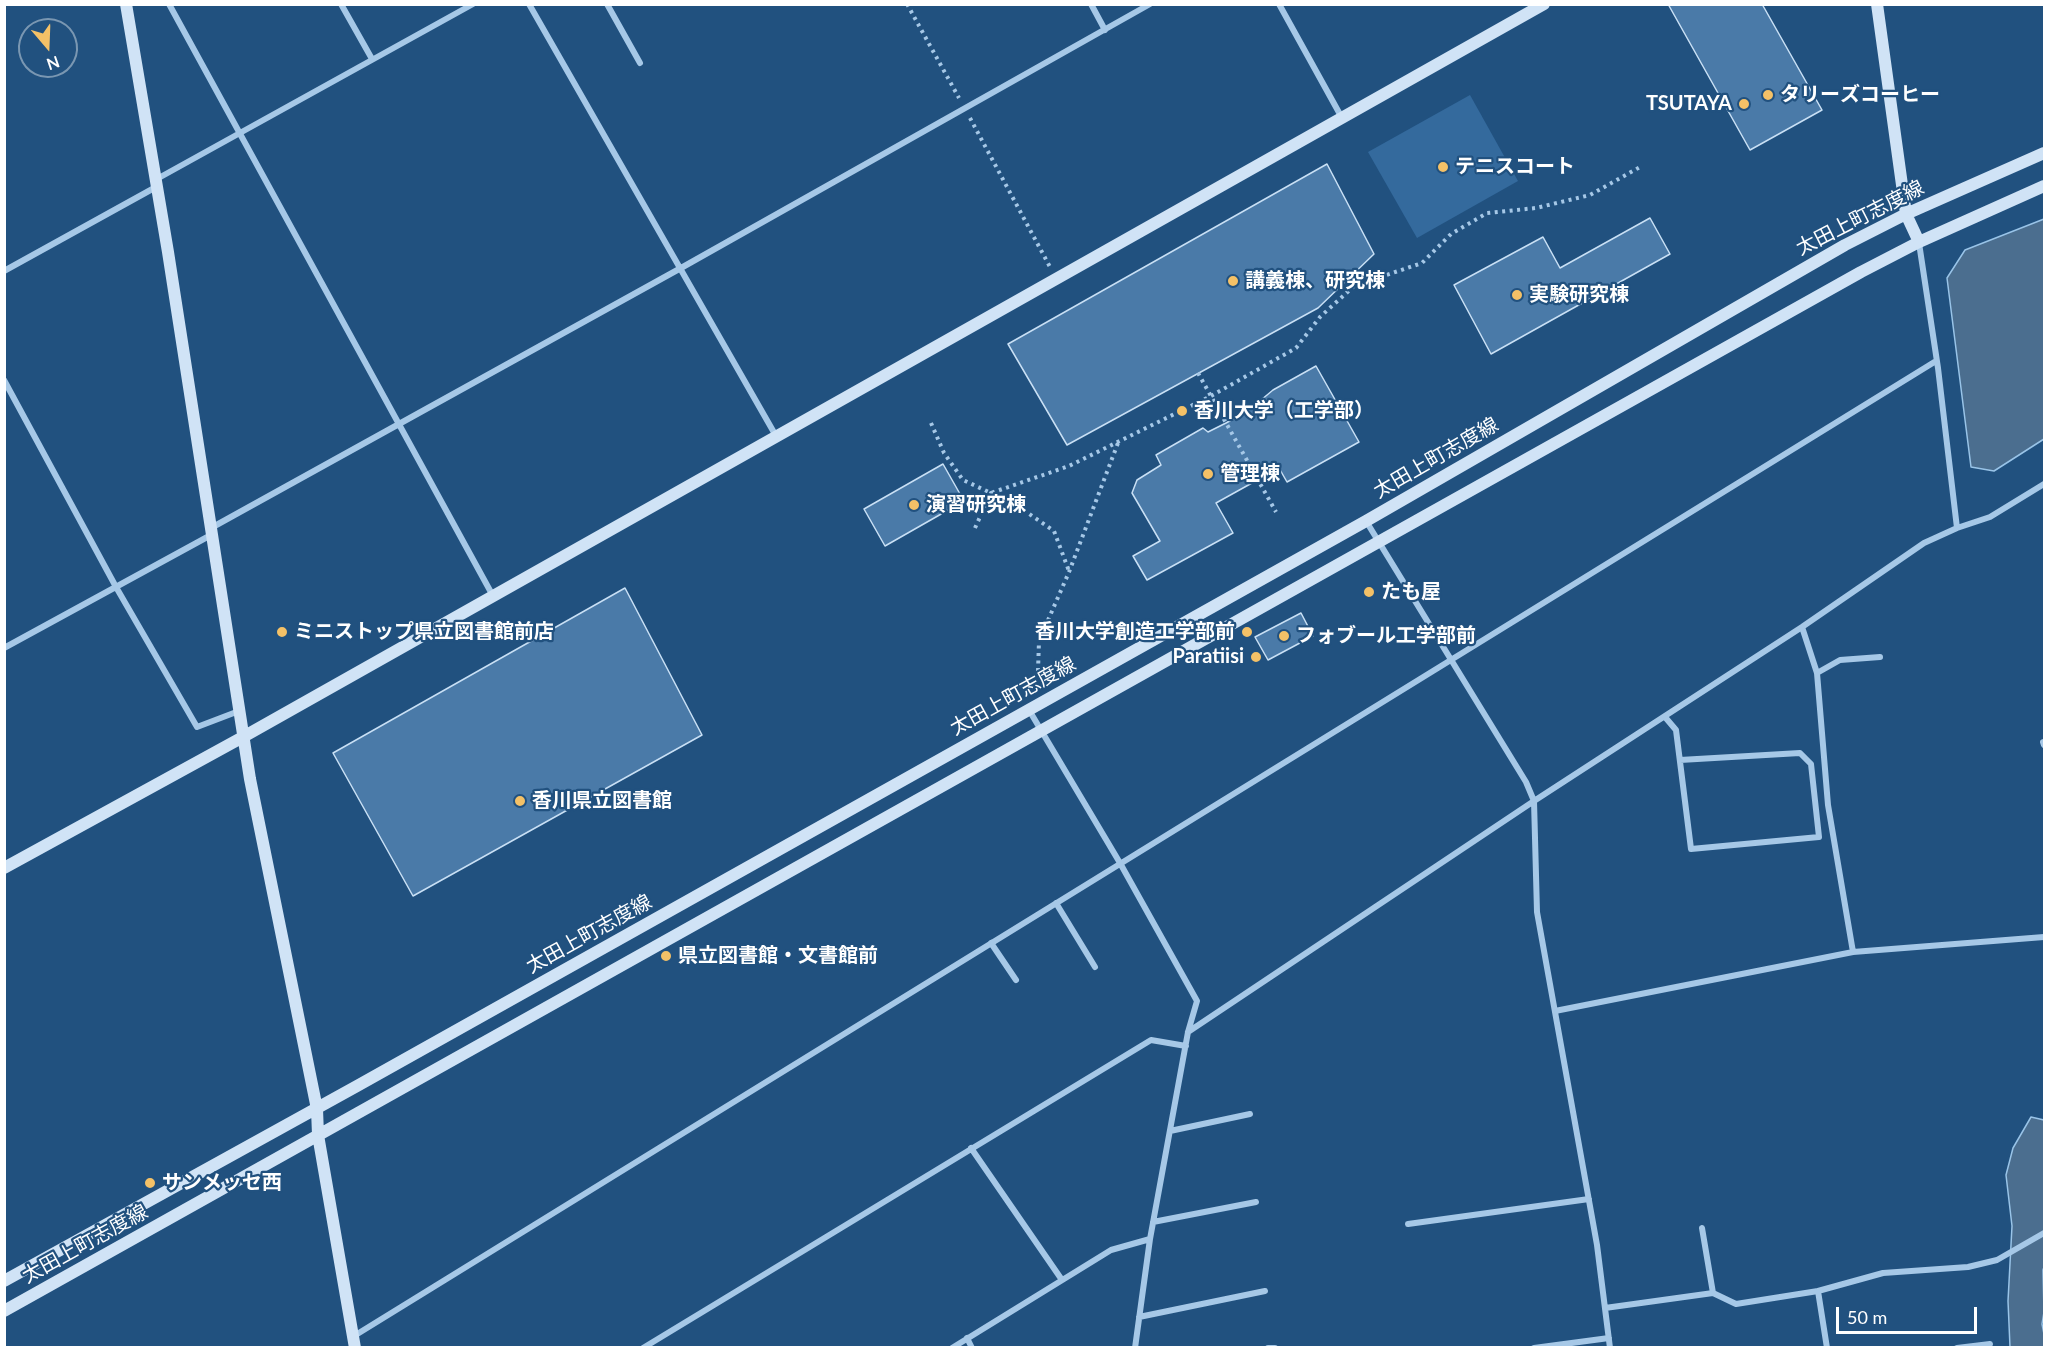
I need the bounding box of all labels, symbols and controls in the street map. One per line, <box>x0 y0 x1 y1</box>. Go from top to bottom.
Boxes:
north arrow <box>18 18 78 78</box>
text: N <box>44 53 62 75</box>
place label: タリーズコーヒー <box>1780 83 1940 107</box>
marker: タリーズコーヒー <box>1761 88 1775 102</box>
place label: TSUTAYA <box>1646 92 1732 116</box>
marker: TSUTAYA <box>1737 97 1751 111</box>
place label: テニスコート <box>1455 155 1575 179</box>
marker: テニスコート <box>1436 160 1450 174</box>
street label: 太田上町志度線 <box>1792 176 1928 260</box>
place label: 講義棟、研究棟 <box>1245 269 1385 293</box>
marker: 講義棟、研究棟 <box>1226 274 1240 288</box>
place label: 実験研究棟 <box>1529 283 1629 307</box>
marker: 実験研究棟 <box>1510 288 1524 302</box>
place label: 香川大学（工学部） <box>1194 399 1374 423</box>
marker: 香川大学（工学部） <box>1175 404 1189 418</box>
street label: 太田上町志度線 <box>1369 413 1503 503</box>
place label: 管理棟 <box>1220 462 1280 486</box>
marker: 管理棟 <box>1201 467 1215 481</box>
place label: 演習研究棟 <box>926 493 1026 517</box>
marker: 演習研究棟 <box>907 498 921 512</box>
place label: たも屋 <box>1381 580 1441 604</box>
marker: たも屋 <box>1362 585 1376 599</box>
place label: ミニストップ県立図書館前店 <box>294 620 554 644</box>
place label: 香川大学創造工学部前 <box>1035 620 1235 644</box>
place label: フォブール工学部前 <box>1296 624 1476 648</box>
marker: ミニストップ県立図書館前店 <box>275 625 289 639</box>
marker: 香川大学創造工学部前 <box>1240 625 1254 639</box>
marker: フォブール工学部前 <box>1277 629 1291 643</box>
place label: Paratiisi <box>1173 645 1244 669</box>
marker: Paratiisi <box>1249 650 1263 664</box>
street label: 太田上町志度線 <box>946 652 1080 740</box>
place label: 香川県立図書館 <box>532 789 672 813</box>
marker: 香川県立図書館 <box>513 794 527 808</box>
street label: 太田上町志度線 <box>522 890 656 978</box>
place label: 県立図書館・文書館前 <box>678 944 878 968</box>
marker: 県立図書館・文書館前 <box>659 949 673 963</box>
place label: サンメッセ西 <box>162 1171 282 1195</box>
marker: サンメッセ西 <box>143 1176 157 1190</box>
street label: 太田上町志度線 <box>18 1200 152 1288</box>
scale bar <box>1839 1295 1980 1333</box>
text: 50 m <box>1847 1306 1887 1328</box>

